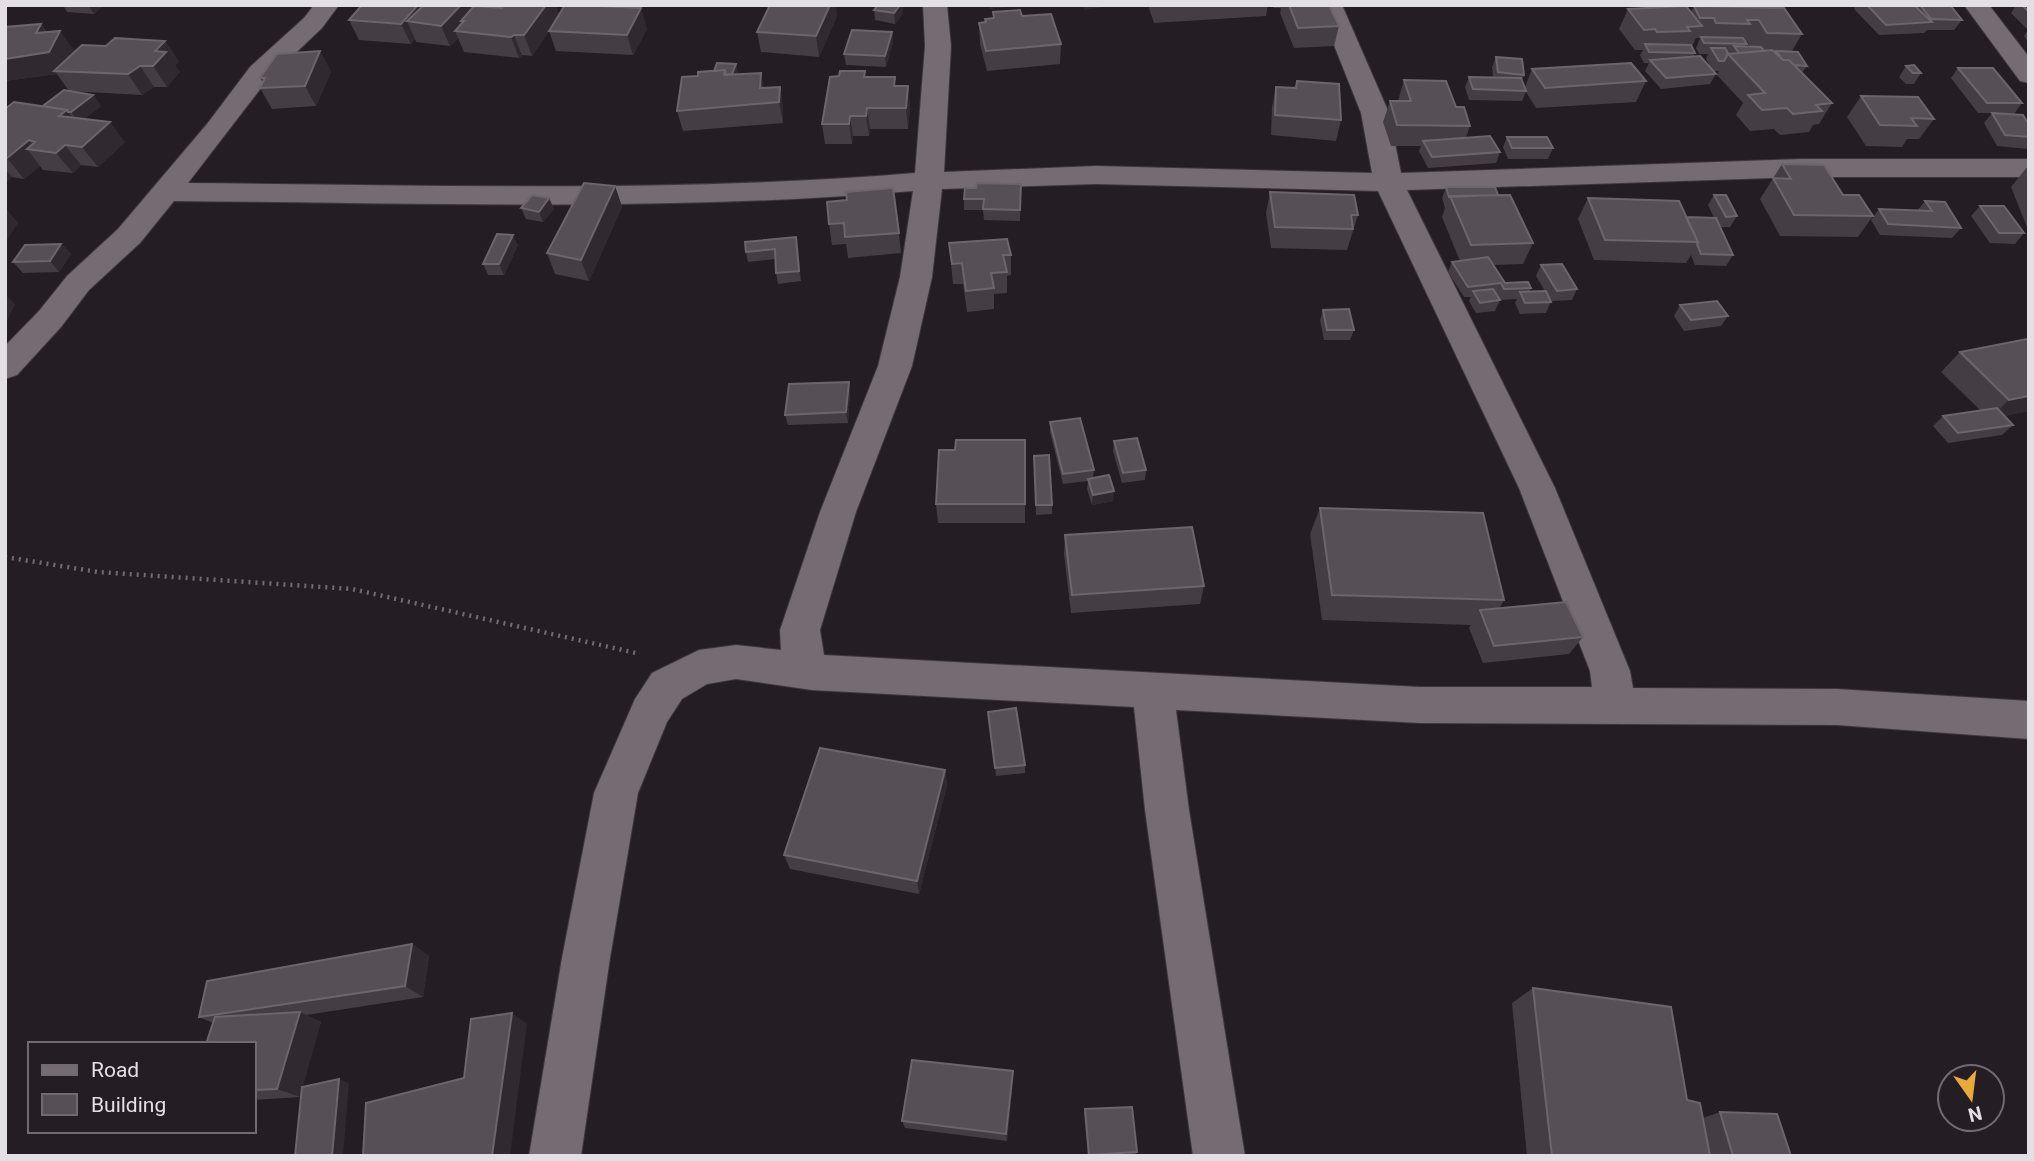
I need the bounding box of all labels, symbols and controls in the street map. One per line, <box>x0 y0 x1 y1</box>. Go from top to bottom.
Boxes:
legend <box>28 1042 256 1133</box>
text: Road <box>91 1058 139 1082</box>
north arrow <box>1936 1063 2006 1133</box>
text: Building <box>91 1093 166 1117</box>
text: N <box>1966 1101 1984 1127</box>

